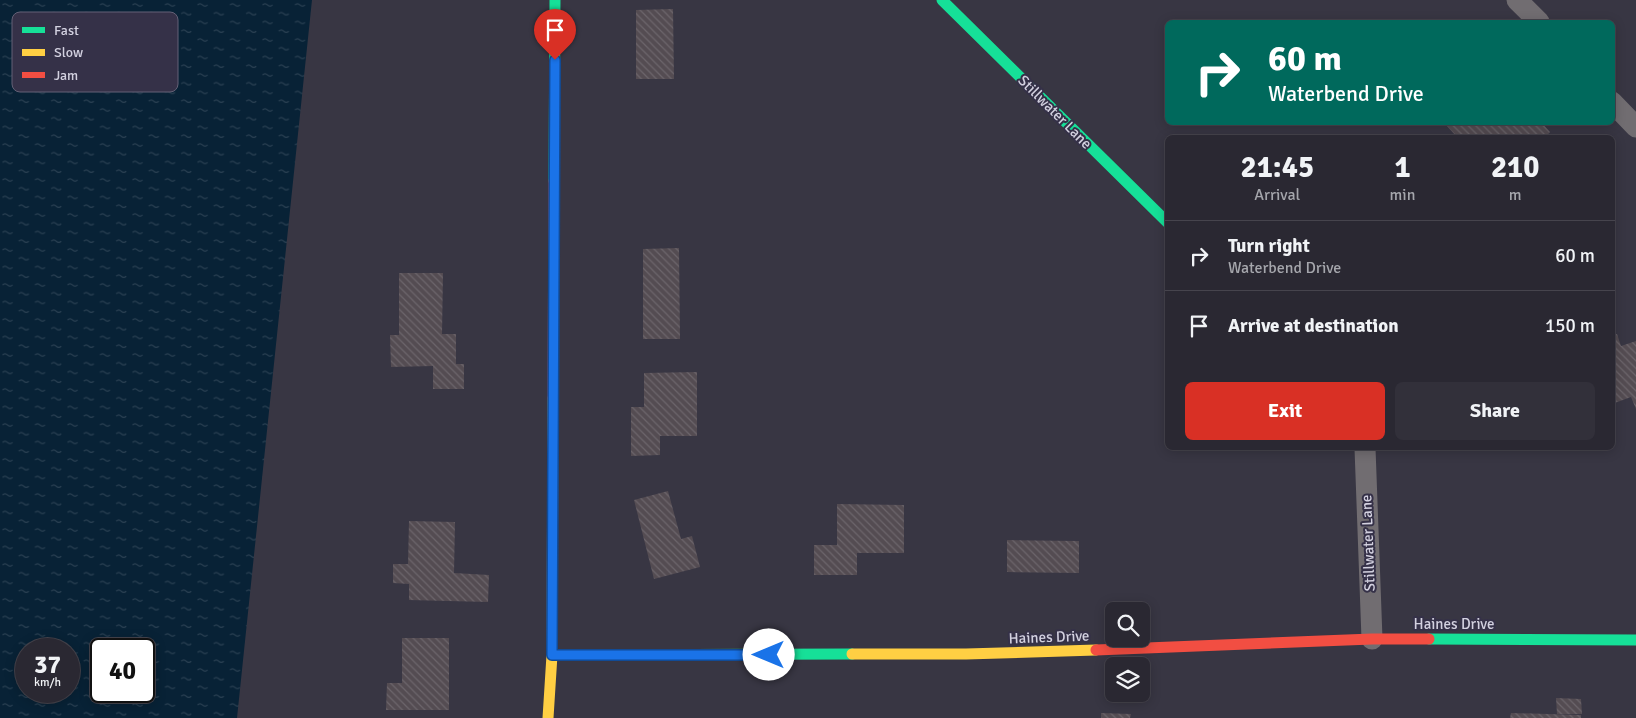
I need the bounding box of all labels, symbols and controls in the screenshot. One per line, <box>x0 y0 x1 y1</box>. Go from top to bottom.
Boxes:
pin <box>534 9 576 60</box>
legend <box>12 12 178 92</box>
icon: arrive <box>541 16 569 44</box>
text: Fast <box>54 22 79 39</box>
text: 60 m <box>1268 37 1342 80</box>
icon: right <box>1185 40 1250 105</box>
text: Slow <box>54 44 83 61</box>
text: Jam <box>54 67 78 84</box>
street label: Stillwater Lane <box>1014 71 1096 153</box>
text: Waterbend Drive <box>1268 80 1424 107</box>
text: 21:45 <box>1240 149 1314 186</box>
text: 1 <box>1394 149 1411 186</box>
text: 210 <box>1491 149 1539 186</box>
text: Arrival <box>1254 185 1300 205</box>
text: min <box>1390 185 1415 205</box>
text: m <box>1509 185 1522 205</box>
text: Turn right <box>1228 234 1310 258</box>
icon: right <box>1185 242 1213 270</box>
text: 60 m <box>1555 244 1595 268</box>
text: Waterbend Drive <box>1228 258 1341 278</box>
icon: arrive <box>1185 312 1213 340</box>
text: Arrive at destination <box>1228 314 1399 338</box>
text: 150 m <box>1545 314 1595 338</box>
button: Exit <box>1185 382 1385 440</box>
button: Share <box>1395 382 1595 440</box>
street label: Stillwater Lane <box>1357 494 1379 592</box>
map controls <box>1105 602 1150 702</box>
button: search <box>1105 602 1150 647</box>
street label: Haines Drive <box>1414 615 1494 633</box>
street label: Haines Drive <box>1008 627 1090 647</box>
position arrow <box>742 628 794 680</box>
speed limit sign: 40 <box>90 638 155 703</box>
text: 37 <box>34 649 61 680</box>
button: layers <box>1105 657 1150 702</box>
text: km/h <box>34 675 61 690</box>

